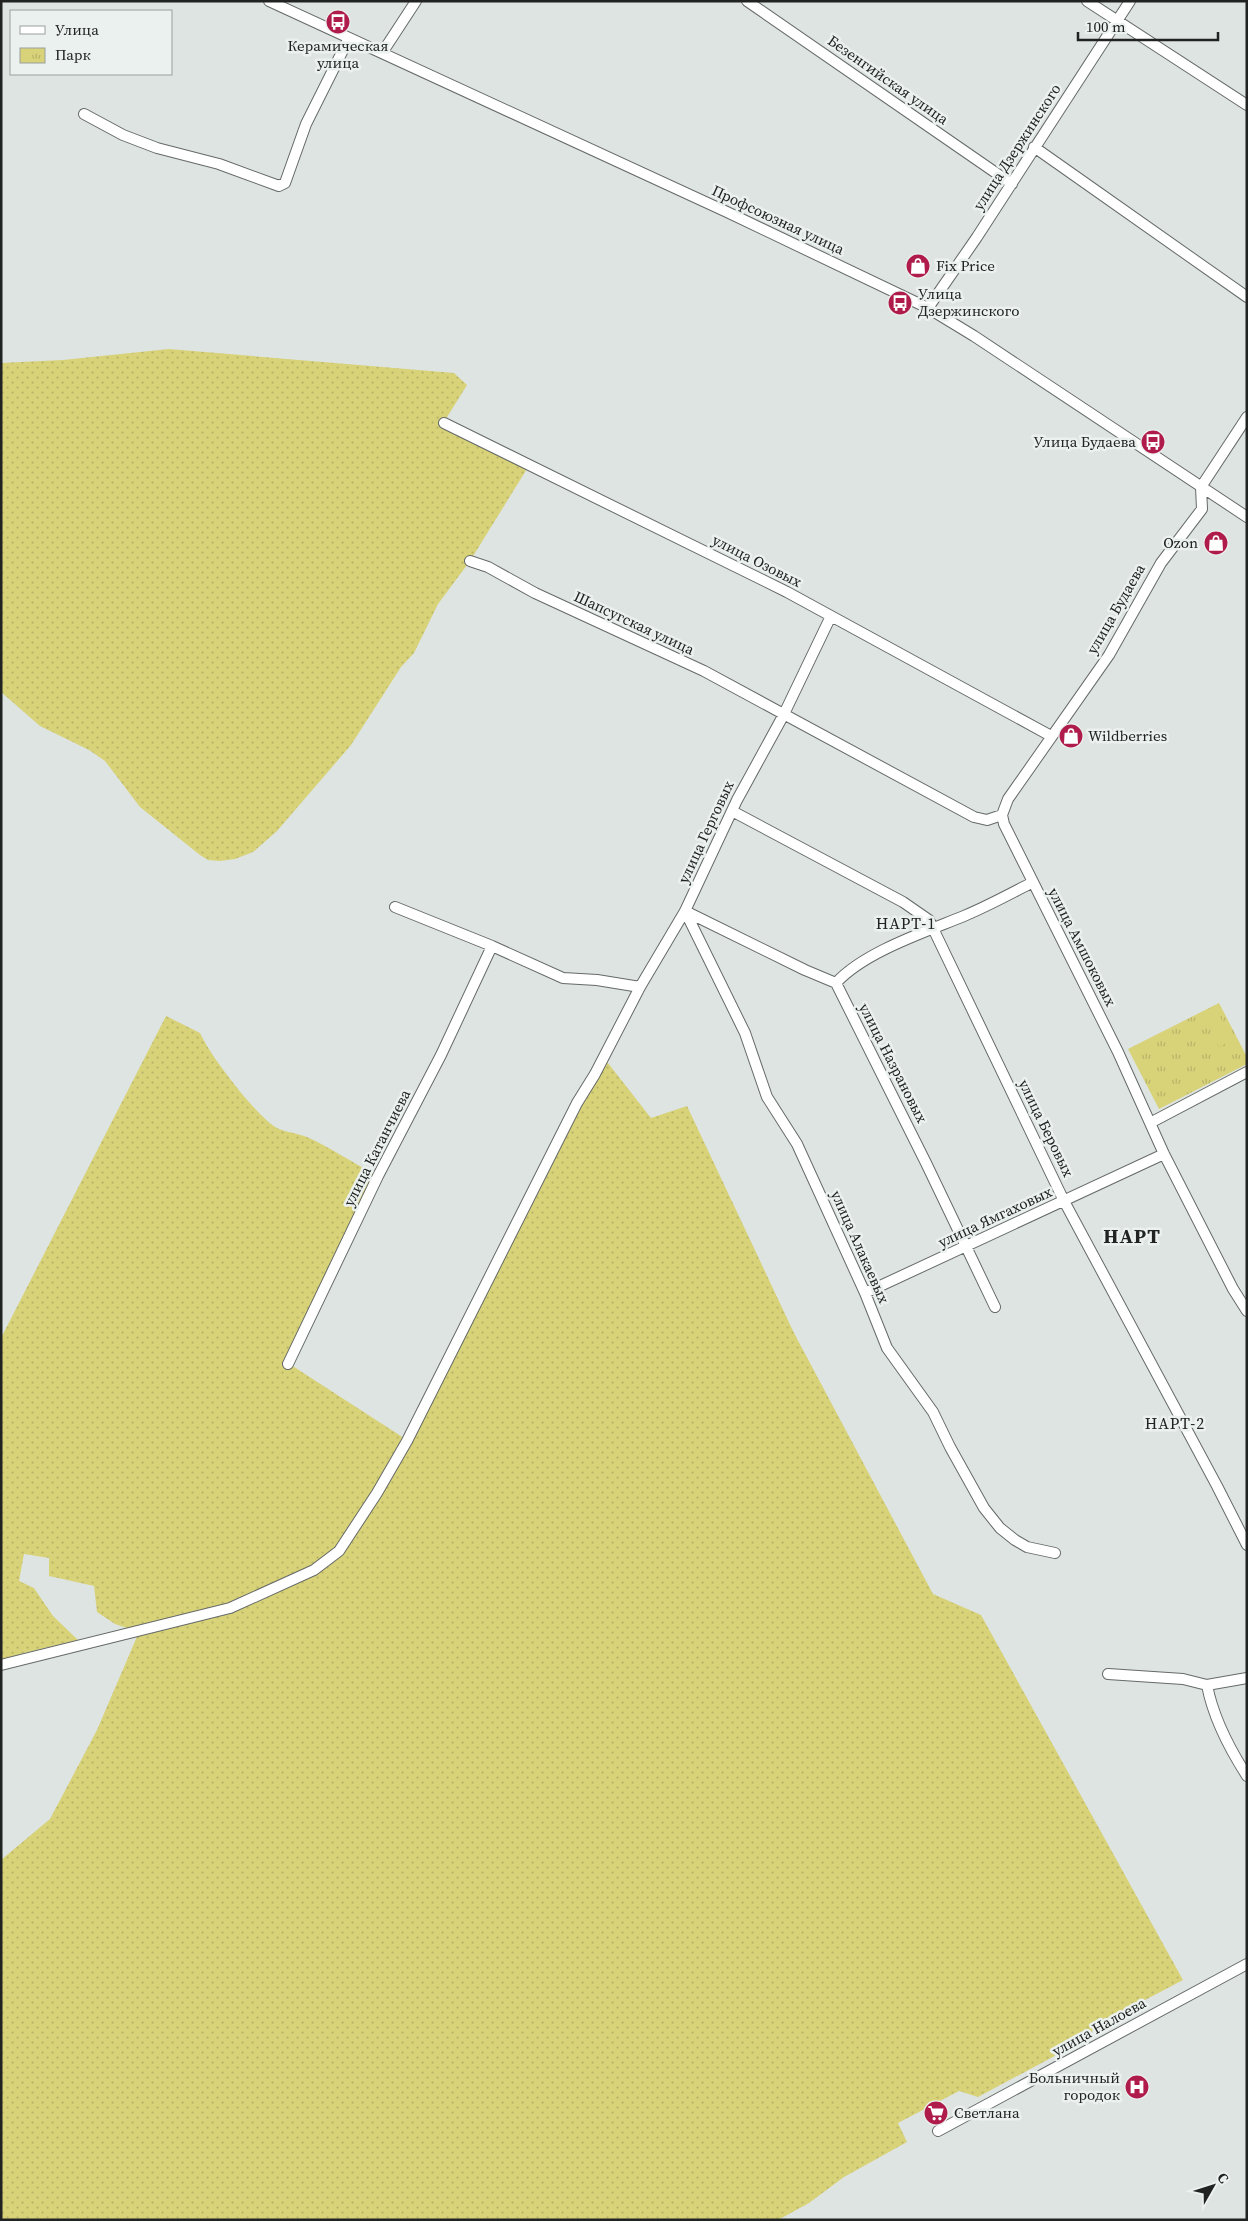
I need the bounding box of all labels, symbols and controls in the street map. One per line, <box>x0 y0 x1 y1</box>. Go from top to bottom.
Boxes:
bus stop icon: Керамическая улица <box>325 9 351 35</box>
legend <box>10 10 172 75</box>
scale bar <box>1078 10 1218 42</box>
text: 100 m <box>1086 16 1126 37</box>
text: Улица <box>55 19 99 40</box>
street label: Безенгийская улица <box>824 30 953 129</box>
place label: Керамическая улица <box>288 35 388 73</box>
text: Парк <box>55 44 91 65</box>
street label: улица Дзержинского <box>968 79 1065 214</box>
street label: Профсоюзная улица <box>709 180 848 260</box>
shop icon: Fix Price <box>905 253 931 279</box>
place label: Fix Price <box>936 255 995 276</box>
place label: Улица Дзержинского <box>918 283 1020 321</box>
bus stop icon: Улица Дзержинского <box>887 290 913 316</box>
bus stop icon: Улица Будаева <box>1140 429 1166 455</box>
place label: Улица Будаева <box>1033 431 1136 452</box>
street label: улица Озовых <box>709 529 806 592</box>
shop icon: Ozon <box>1203 530 1229 556</box>
place label: Ozon <box>1163 532 1198 553</box>
street label: улица Будаева <box>1081 559 1150 658</box>
street label: Шапсугская улица <box>571 585 698 660</box>
shop icon: Wildberries <box>1058 723 1084 749</box>
place label: Wildberries <box>1088 725 1167 746</box>
street label: улица Герговых <box>673 777 739 887</box>
street label: улица Амшоковых <box>1043 884 1122 1010</box>
district label: НАРТ-1 <box>876 912 936 934</box>
street label: улица Назрановых <box>854 999 933 1126</box>
street label: улица Беровых <box>1014 1075 1079 1180</box>
street label: улица Катанчиева <box>338 1085 415 1210</box>
street label: улица Ямгаховых <box>934 1181 1055 1252</box>
street label: улица Алакаевых <box>826 1187 895 1307</box>
district label: НАРТ <box>1103 1222 1161 1250</box>
district label: НАРТ-2 <box>1145 1412 1205 1434</box>
street label: улица Налоева <box>1048 1992 1150 2061</box>
place label: Больничный городок <box>1029 2067 1121 2105</box>
hospital icon: Больничный городок <box>1124 2074 1150 2100</box>
supermarket icon: Светлана <box>923 2100 949 2126</box>
place label: Светлана <box>954 2102 1020 2123</box>
north arrow <box>1188 2161 1238 2211</box>
text: С <box>1213 2168 1234 2188</box>

